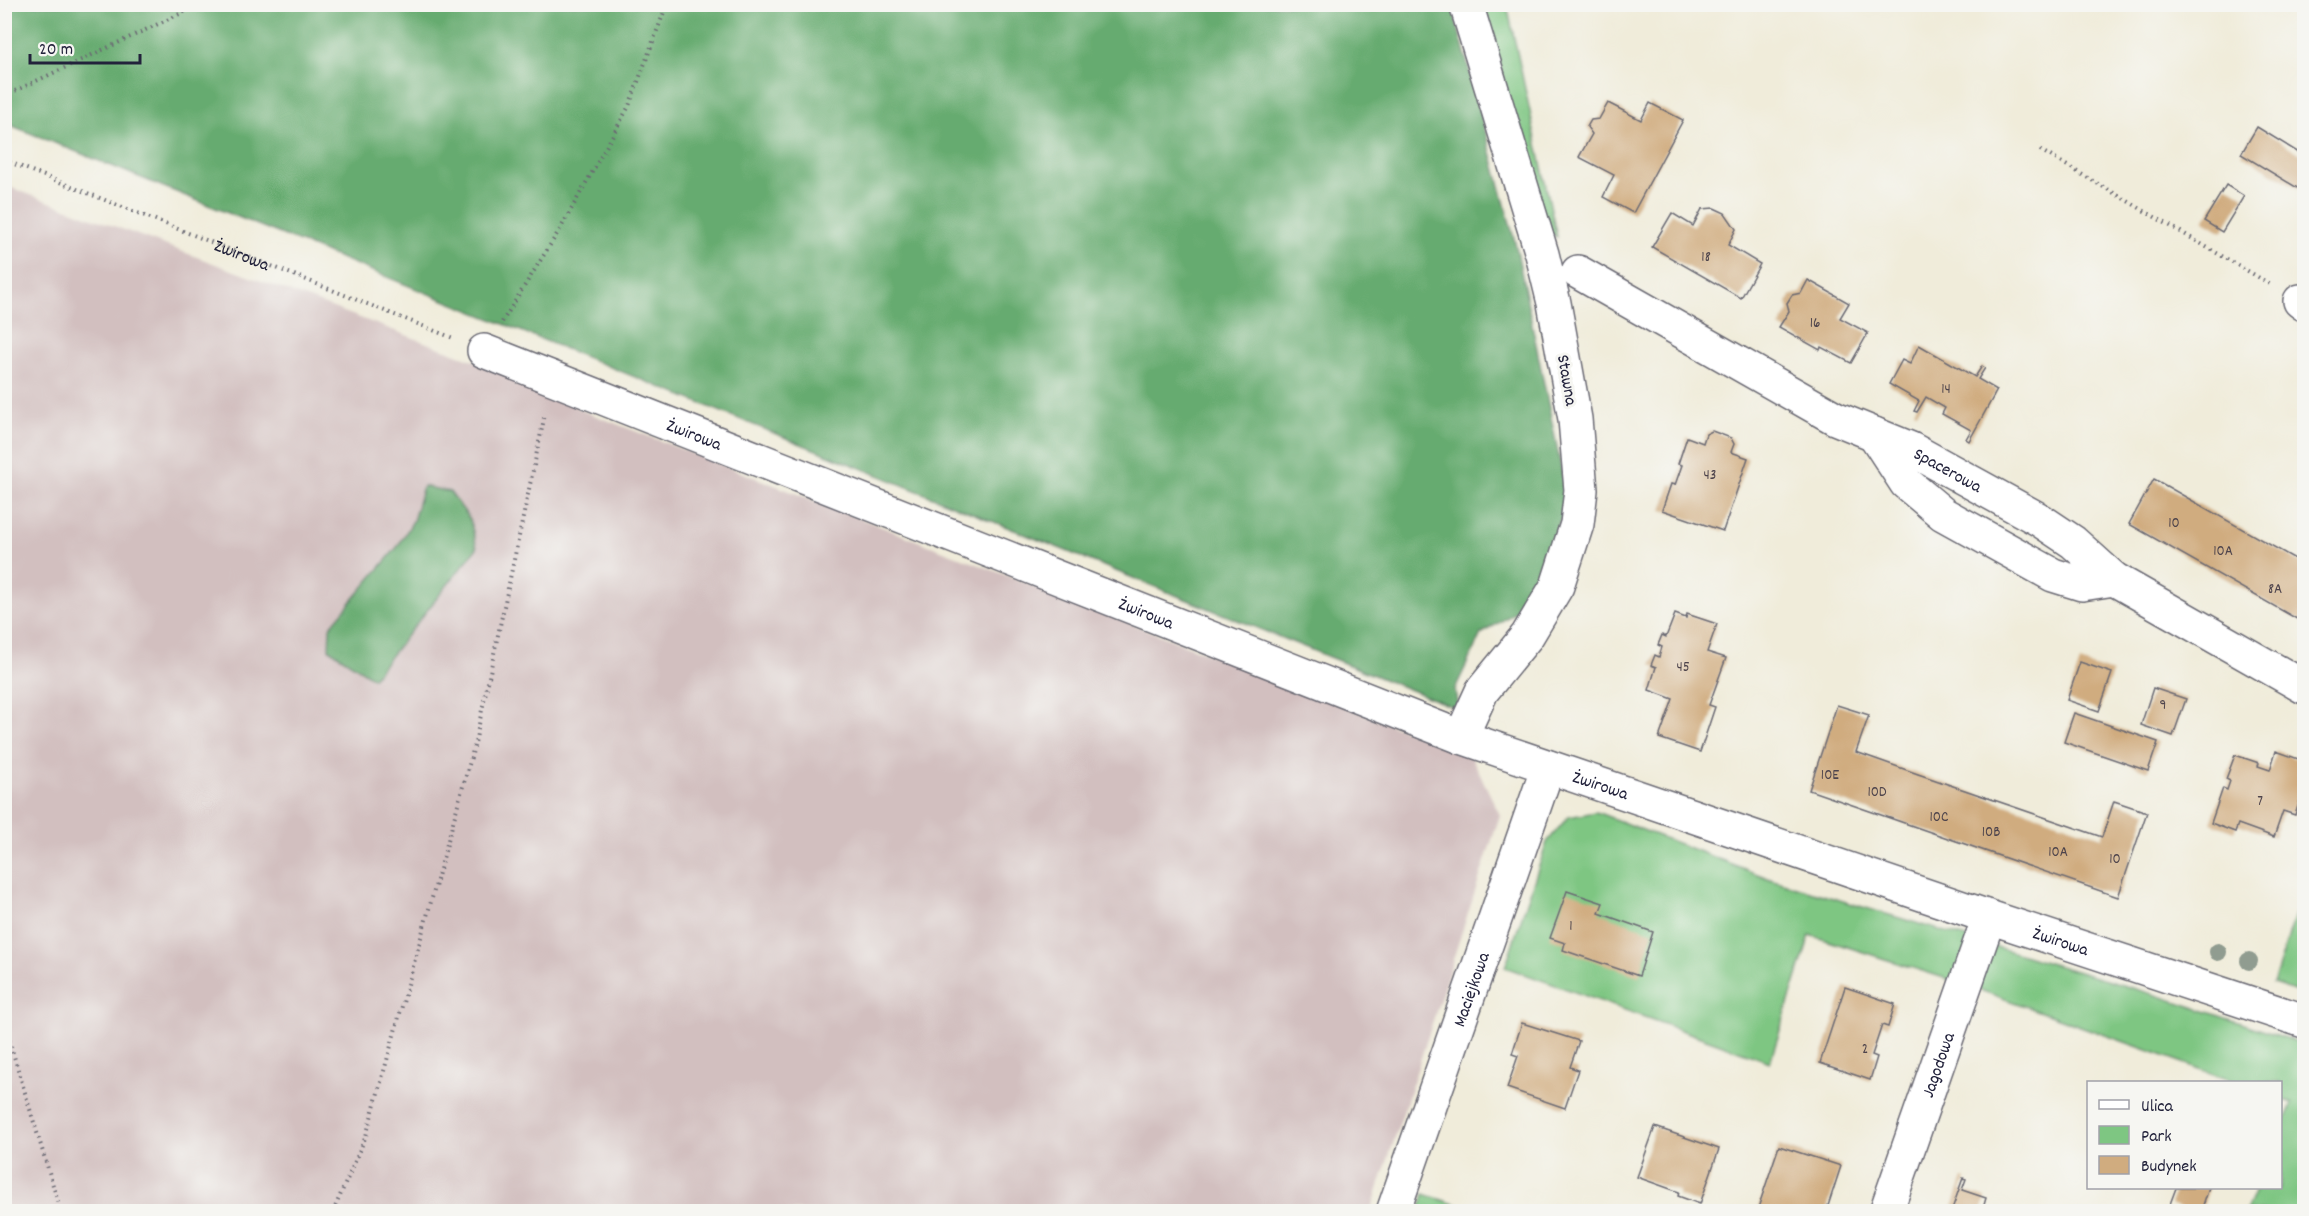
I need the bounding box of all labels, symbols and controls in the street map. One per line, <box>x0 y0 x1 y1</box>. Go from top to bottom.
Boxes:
scale bar <box>30 27 140 65</box>
text: 20 m <box>39 38 73 63</box>
street label: Żwirowa <box>210 234 273 279</box>
house number: 18 <box>1701 247 1711 269</box>
house number: 16 <box>1810 313 1820 335</box>
street label: Stawna <box>1549 353 1582 408</box>
house number: 14 <box>1941 379 1951 401</box>
street label: Żwirowa <box>662 414 725 459</box>
street label: Spacerowa <box>1908 443 1986 501</box>
house number: 43 <box>1704 465 1716 487</box>
house number: 10 <box>2168 513 2180 535</box>
house number: 10A <box>2213 541 2233 563</box>
house number: 8A <box>2268 579 2282 601</box>
street label: Żwirowa <box>1114 593 1177 637</box>
house number: 45 <box>1676 657 1690 679</box>
house number: 9 <box>2160 695 2166 717</box>
house number: 10E <box>1821 765 1839 787</box>
street label: Żwirowa <box>1568 766 1632 808</box>
house number: 10D <box>1867 782 1887 804</box>
house number: 7 <box>2257 791 2263 813</box>
house number: 10C <box>1930 807 1948 829</box>
house number: 10B <box>1982 822 2000 844</box>
house number: 10A <box>2048 842 2068 864</box>
house number: 10 <box>2109 849 2121 871</box>
house number: 1 <box>1569 916 1573 938</box>
street label: Żwirowa <box>2029 922 2092 964</box>
street label: Maciejkowa <box>1448 949 1498 1031</box>
street label: Jagodowa <box>1917 1029 1963 1101</box>
house number: 2 <box>1862 1039 1868 1061</box>
legend <box>2087 1081 2282 1189</box>
text: Ulica <box>2141 1095 2173 1120</box>
text: Park <box>2141 1125 2172 1150</box>
text: Budynek <box>2141 1155 2197 1180</box>

